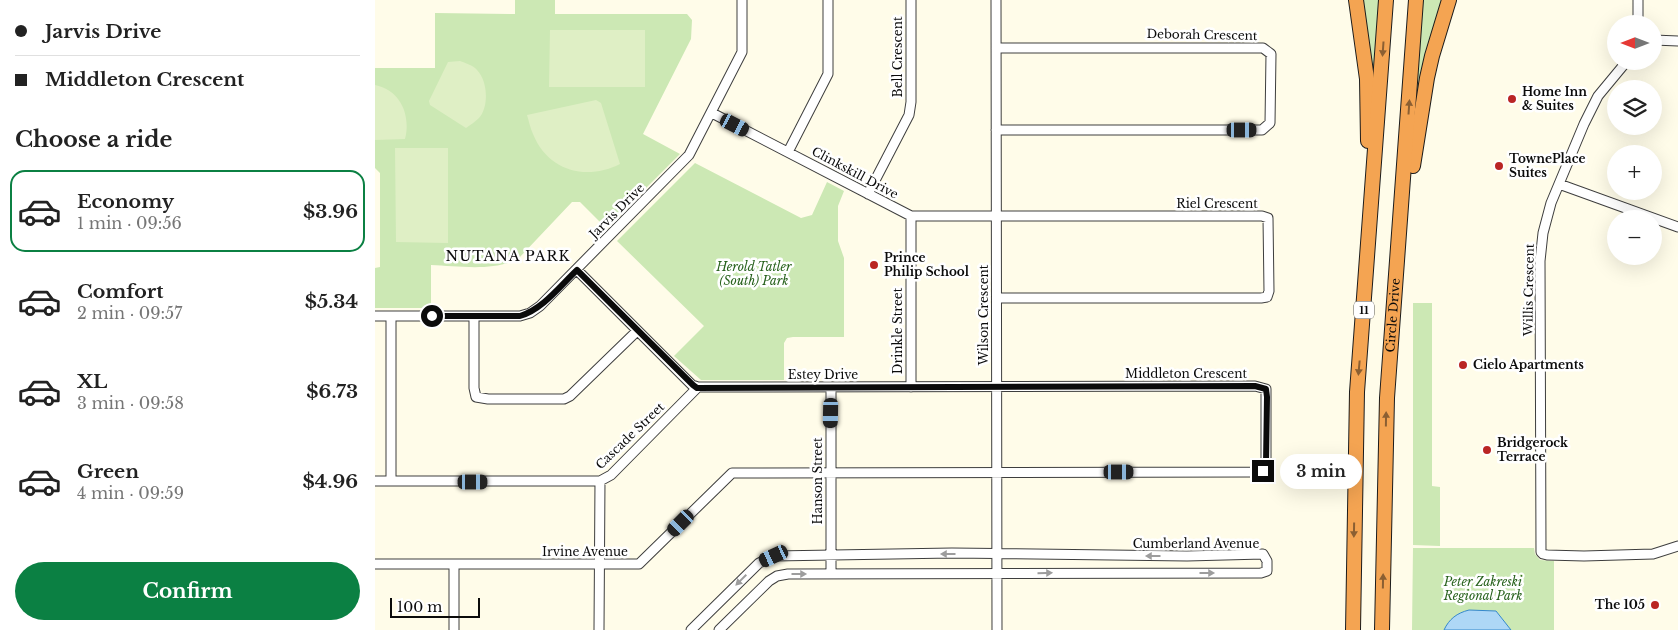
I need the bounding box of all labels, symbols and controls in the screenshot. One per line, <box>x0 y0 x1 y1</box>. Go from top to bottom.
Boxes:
north arrow <box>1607 15 1663 70</box>
map controls <box>1607 15 1662 265</box>
street label: Bell Crescent <box>890 16 905 97</box>
text: Jarvis Drive <box>45 20 161 43</box>
street label: Deborah Crescent <box>1146 26 1258 43</box>
one-way arrow <box>1379 41 1387 57</box>
text: Middleton Crescent <box>45 68 244 91</box>
button: layers <box>1607 80 1662 135</box>
place label: Home Inn & Suites <box>1522 84 1587 113</box>
marker: Home Inn & Suites <box>1506 93 1518 105</box>
one-way arrow <box>1405 99 1413 115</box>
car <box>718 112 751 138</box>
car <box>1227 123 1257 138</box>
text: Choose a ride <box>15 126 172 153</box>
street label: Clinkskill Drive <box>809 143 901 202</box>
button: + <box>1607 145 1662 200</box>
place label: TownePlace Suites <box>1509 151 1586 180</box>
marker: TownePlace Suites <box>1493 160 1505 172</box>
street label: Jarvis Drive <box>585 180 647 243</box>
icon: car <box>17 189 62 234</box>
text: Economy <box>77 190 174 213</box>
street label: Riel Crescent <box>1176 196 1258 211</box>
text: $3.96 <box>303 200 358 223</box>
button: − <box>1607 210 1662 265</box>
text: 1 min · 09:56 <box>77 213 182 233</box>
street label: Willis Crescent <box>1520 243 1537 337</box>
district label: NUTANA PARK <box>446 247 571 265</box>
place label: Prince Philip School <box>884 250 970 279</box>
park label: Herold Tatler (South) Park <box>715 259 792 288</box>
marker: Prince Philip School <box>868 259 880 271</box>
street label: Wilson Crescent <box>976 264 991 366</box>
street label: Circle Drive <box>1382 278 1403 353</box>
icon: car <box>17 279 62 324</box>
text: Comfort <box>77 280 164 303</box>
street label: Drinkle Street <box>890 287 905 374</box>
text: $5.34 <box>305 290 358 313</box>
road number: 11 <box>1354 302 1374 318</box>
text: 2 min · 09:57 <box>77 303 182 323</box>
route start <box>421 305 443 327</box>
place label: Cielo Apartments <box>1473 357 1584 372</box>
marker: Cielo Apartments <box>1457 359 1469 371</box>
one-way arrow <box>1355 360 1363 376</box>
street label: Middleton Crescent <box>1125 366 1247 381</box>
street label: Estey Drive <box>788 367 858 382</box>
icon: car <box>17 369 62 414</box>
text: XL <box>77 370 107 393</box>
text: $6.73 <box>306 380 358 403</box>
text: 3 min · 09:58 <box>77 393 184 413</box>
car <box>823 398 838 428</box>
street label: Cascade Street <box>592 399 667 472</box>
one-way arrow <box>1383 411 1391 427</box>
place label: Bridgerock Terrace <box>1497 435 1569 464</box>
street label: Hanson Street <box>810 437 825 525</box>
marker: Bridgerock Terrace <box>1481 444 1493 456</box>
callout: 3 min <box>1281 454 1363 488</box>
icon: car <box>17 459 62 504</box>
text: Green <box>77 460 139 483</box>
route end <box>1252 460 1274 482</box>
text: 3 min <box>1296 461 1346 481</box>
car <box>1104 465 1134 480</box>
text: $4.96 <box>303 470 358 493</box>
car <box>458 475 488 490</box>
text: 4 min · 09:59 <box>77 483 184 503</box>
car <box>665 507 696 539</box>
one-way arrow <box>1350 522 1358 538</box>
street label: Cumberland Avenue <box>1133 536 1259 551</box>
car <box>757 543 790 569</box>
street label: Irvine Avenue <box>542 544 628 559</box>
one-way arrow <box>939 550 955 558</box>
one-way arrow <box>1145 552 1161 560</box>
button: Confirm <box>15 562 360 620</box>
one-way arrow <box>1037 569 1053 577</box>
one-way arrow <box>1199 569 1215 577</box>
one-way arrow <box>791 570 807 578</box>
one-way arrow <box>1379 573 1387 589</box>
one-way arrow <box>735 574 747 586</box>
park label: Peter Zakreski Regional Park <box>1443 574 1523 603</box>
scale bar <box>390 595 480 618</box>
place label: The 105 <box>1595 597 1645 612</box>
text: 100 m <box>397 598 442 616</box>
marker: The 105 <box>1649 599 1661 611</box>

